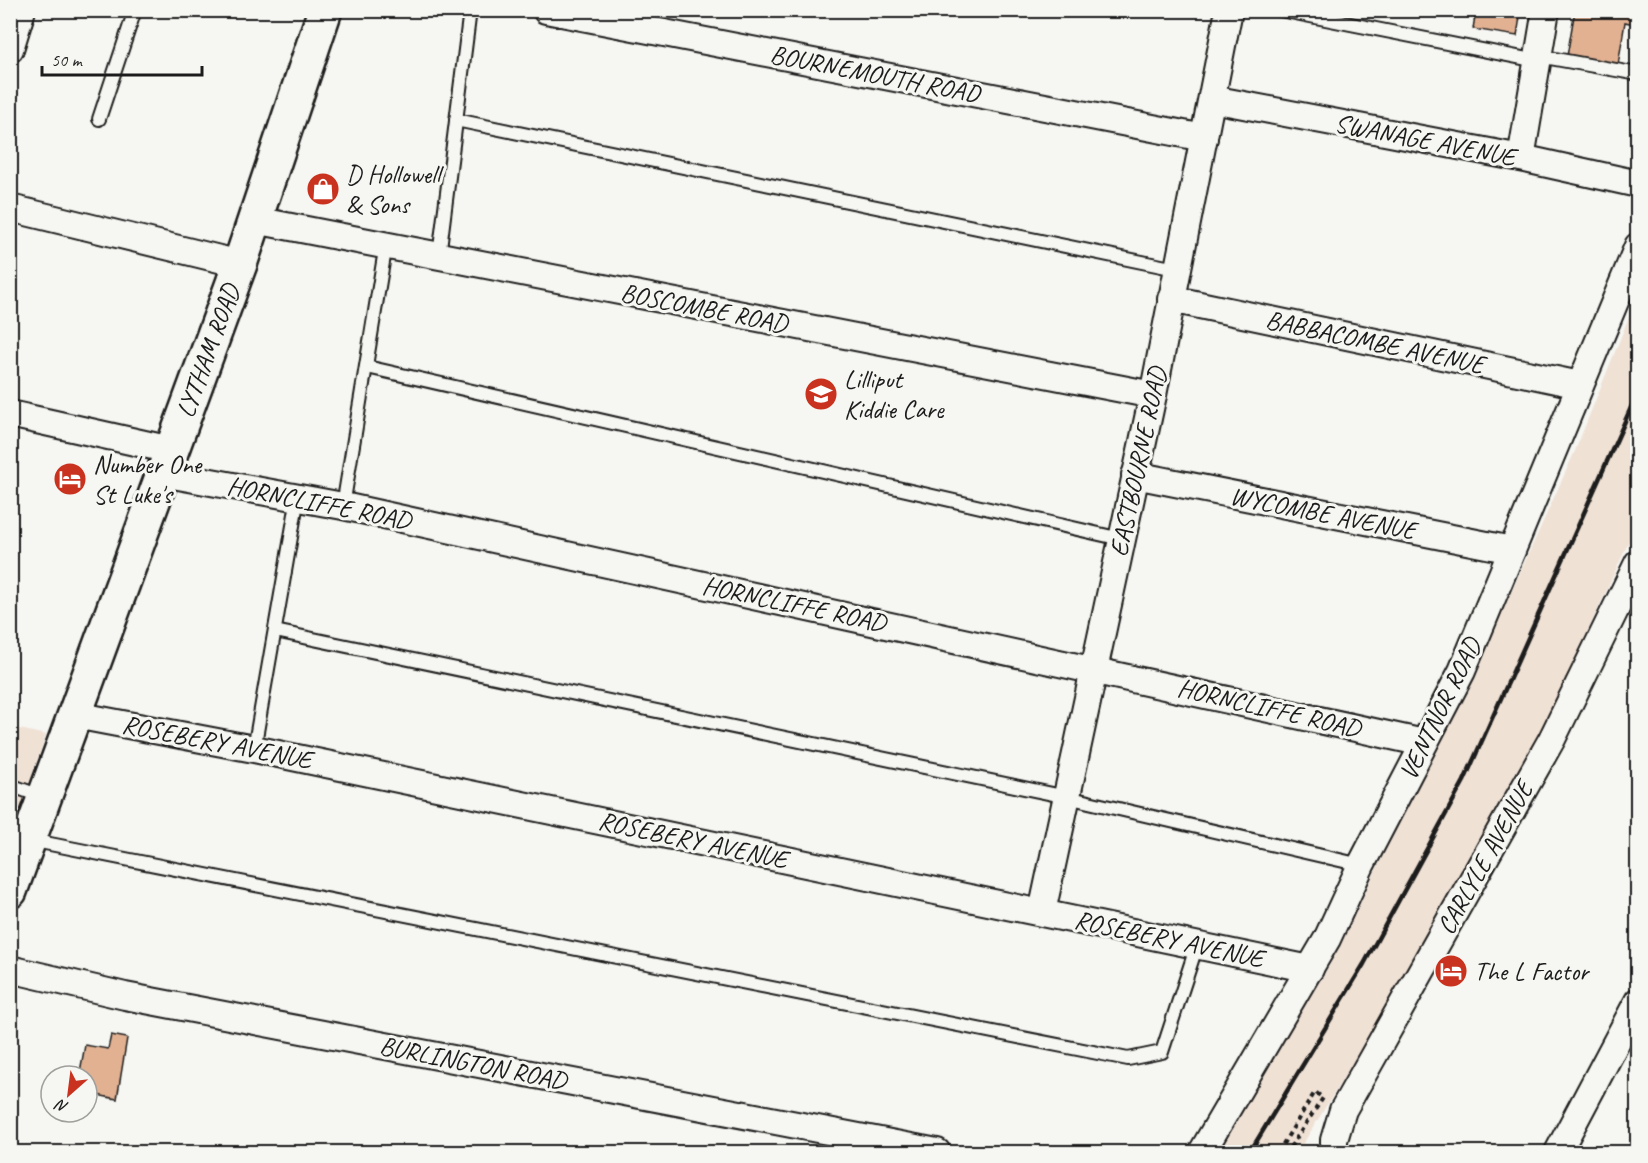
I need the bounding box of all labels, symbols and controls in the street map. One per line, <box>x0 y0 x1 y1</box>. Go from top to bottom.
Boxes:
street label: BOURNEMOUTH ROAD <box>768 38 984 111</box>
scale bar <box>42 39 202 77</box>
text: 50 m <box>51 49 84 71</box>
street label: SWANAGE AVENUE <box>1332 106 1521 174</box>
place label: D Hollowell & Sons <box>346 158 444 221</box>
shop icon: D Hollowell & Sons <box>305 171 341 207</box>
street label: BOSCOMBE ROAD <box>618 276 792 341</box>
street label: LYTHAM ROAD <box>169 278 248 422</box>
street label: BABBACOMBE AVENUE <box>1263 303 1491 382</box>
place label: Lilliput Kiddie Care <box>844 363 945 426</box>
street label: EASTBOURNE ROAD <box>1102 363 1175 559</box>
school or university icon: Lilliput Kiddie Care <box>803 376 839 412</box>
place label: Number One St Luke's <box>93 448 203 511</box>
hotel icon: Number One St Luke's <box>52 461 88 497</box>
street label: HORNCLIFFE ROAD <box>224 469 416 538</box>
street label: WYCOMBE AVENUE <box>1228 479 1422 548</box>
street label: HORNCLIFFE ROAD <box>699 568 891 640</box>
street label: VENTNOR ROAD <box>1392 631 1489 785</box>
street label: HORNCLIFFE ROAD <box>1175 671 1366 746</box>
street label: ROSEBERY AVENUE <box>119 707 318 777</box>
street label: CARLYLE AVENUE <box>1429 772 1542 940</box>
street label: ROSEBERY AVENUE <box>595 804 794 877</box>
street label: ROSEBERY AVENUE <box>1071 903 1270 976</box>
hotel icon: The L Factor <box>1433 953 1469 989</box>
place label: The L Factor <box>1474 955 1591 988</box>
street label: BURLINGTON ROAD <box>377 1029 572 1098</box>
north arrow <box>39 1064 99 1124</box>
text: N <box>51 1094 71 1118</box>

